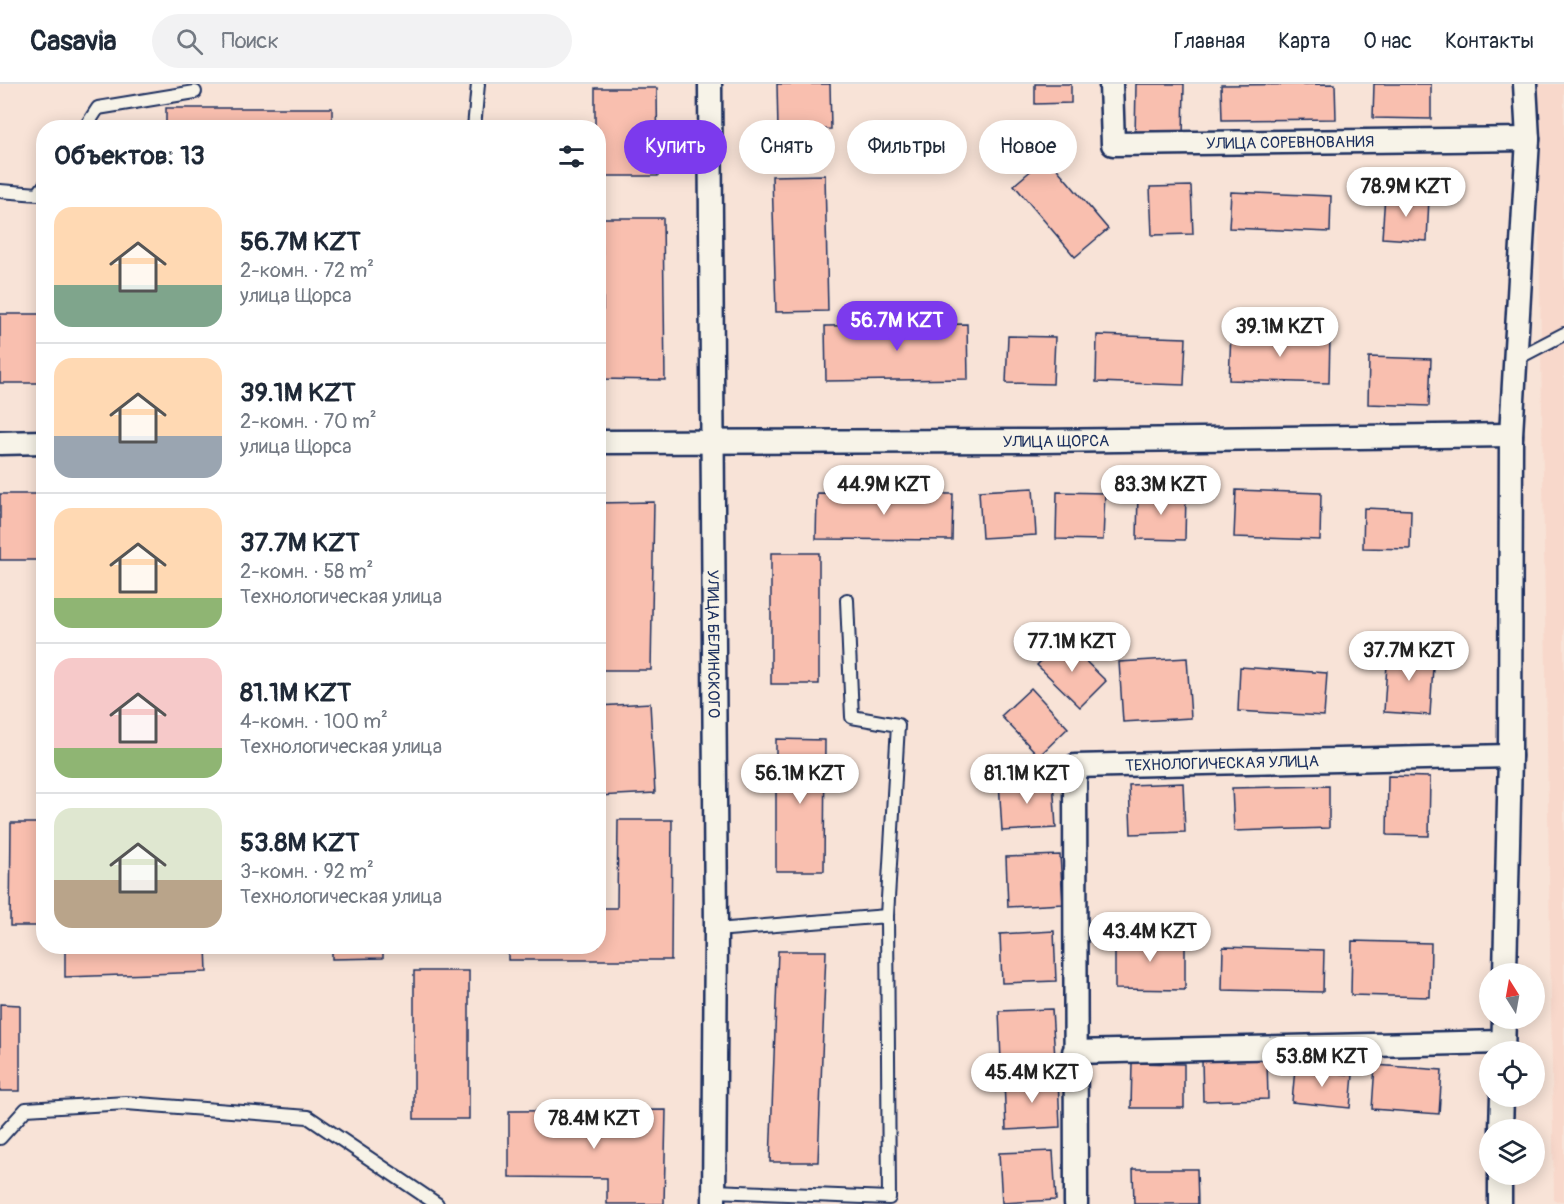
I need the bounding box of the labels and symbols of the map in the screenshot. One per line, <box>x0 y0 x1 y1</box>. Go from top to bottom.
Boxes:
street label: УЛИЦА СОРЕВНОВАНИЯ <box>1206 132 1374 154</box>
pin: 78.9M KZT <box>1337 167 1475 218</box>
pin: 56.7M KZT <box>828 301 966 352</box>
pin: 39.1M KZT <box>1211 307 1349 358</box>
street label: УЛИЦА ЩОРСА <box>1003 431 1109 452</box>
pin: 44.9M KZT <box>815 465 953 516</box>
pin: 83.3M KZT <box>1092 465 1230 516</box>
street label: УЛИЦА БЕЛИНСКОГО <box>702 570 723 718</box>
pin: 77.1M KZT <box>1003 622 1141 673</box>
pin: 37.7M KZT <box>1340 631 1478 682</box>
street label: ТЕХНОЛОГИЧЕСКАЯ УЛИЦА <box>1125 751 1319 776</box>
pin: 56.1M KZT <box>731 754 869 805</box>
pin: 81.1M KZT <box>958 754 1096 805</box>
pin: 43.4M KZT <box>1081 912 1219 963</box>
north arrow <box>1479 963 1545 1029</box>
pin: 53.8M KZT <box>1253 1037 1391 1088</box>
pin: 45.4M KZT <box>963 1053 1101 1104</box>
pin: 78.4M KZT <box>525 1099 663 1150</box>

